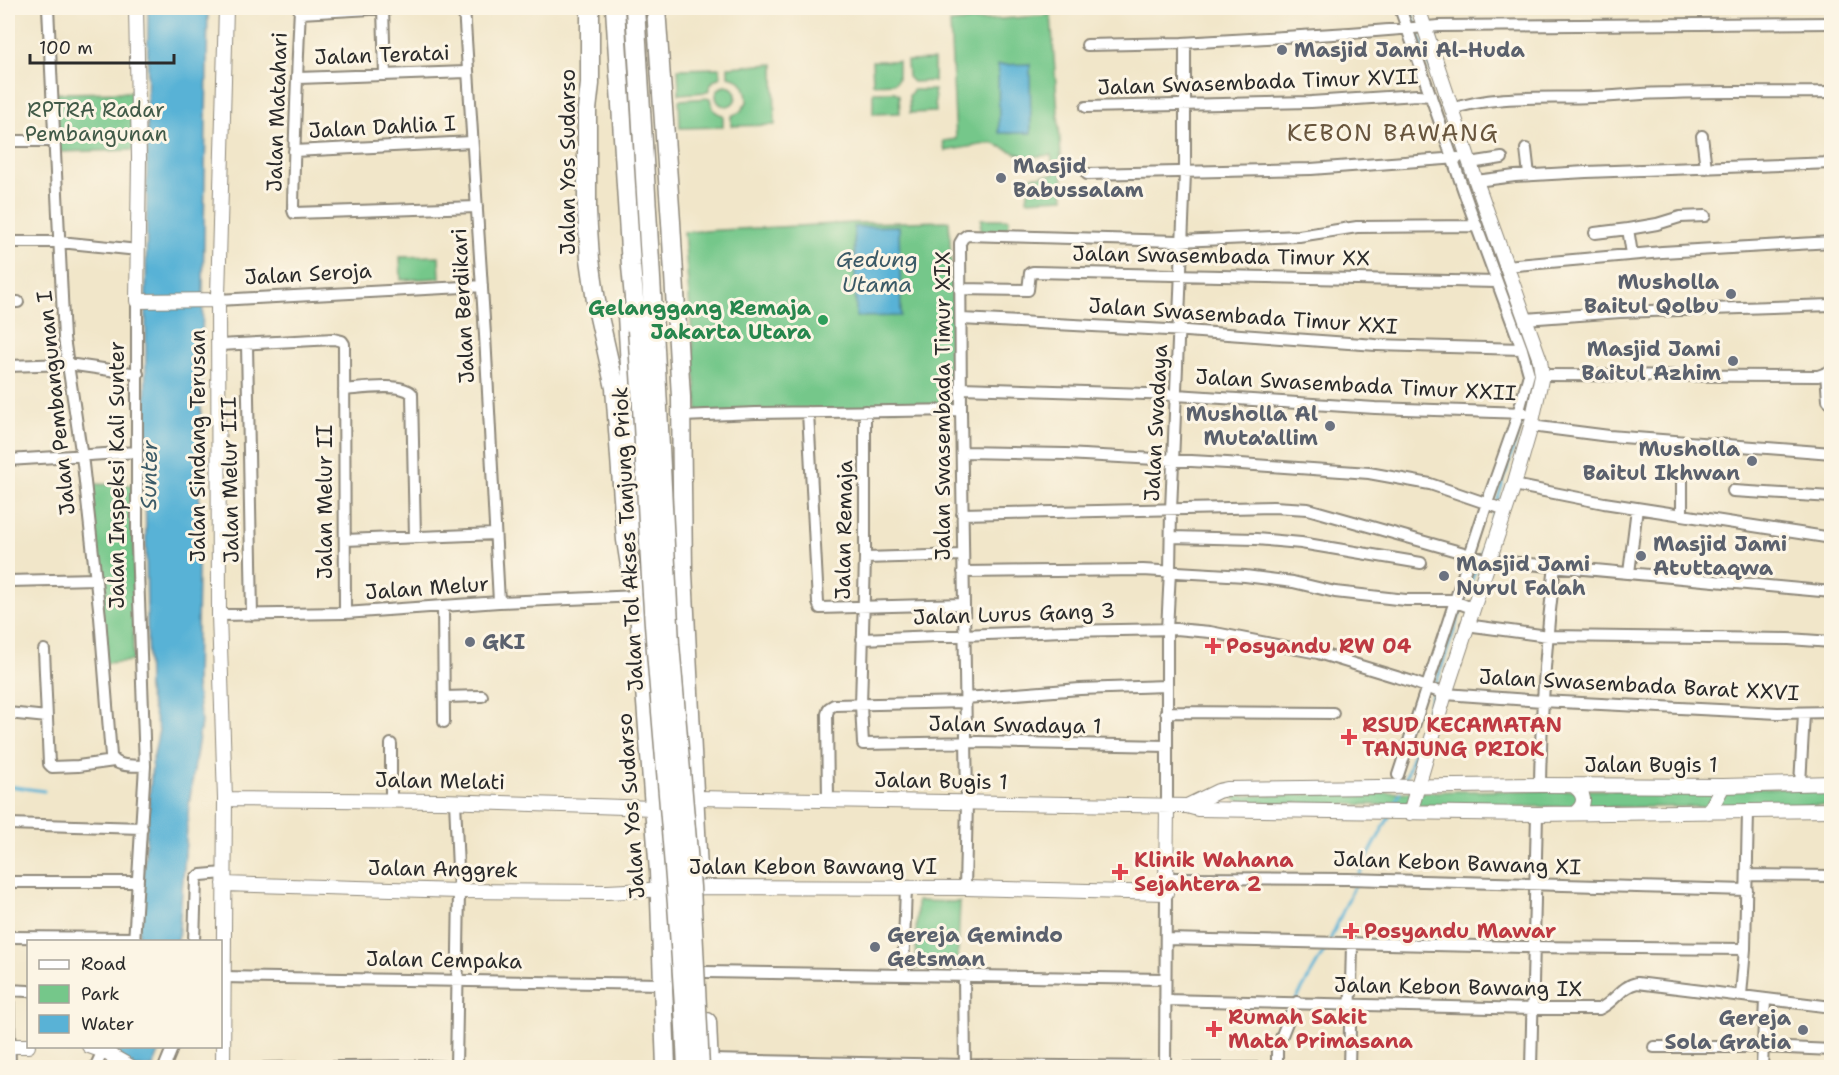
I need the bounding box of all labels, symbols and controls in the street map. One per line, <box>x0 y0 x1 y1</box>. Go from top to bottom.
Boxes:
scale bar <box>30 27 174 65</box>
street label: Jalan Matahari <box>260 32 294 192</box>
text: 100 m <box>39 36 93 60</box>
place label: Masjid Jami Al-Huda <box>1294 36 1526 64</box>
street label: Jalan Teratai <box>314 39 450 71</box>
marker: Masjid Jami Al-Huda <box>1275 43 1289 57</box>
street label: Jalan Swasembada Timur XVII <box>1097 62 1419 102</box>
street label: Jalan Yos Sudarso <box>554 69 582 255</box>
park label: RPTRA Radar Pembangunan <box>25 96 167 148</box>
street label: Jalan Dahlia I <box>308 109 456 145</box>
district label: KEBON BAWANG <box>1287 117 1499 149</box>
place label: Masjid Babussalam <box>1013 152 1144 204</box>
marker: Masjid Babussalam <box>994 171 1008 185</box>
street label: Jalan Berdikari <box>445 228 481 384</box>
street label: Jalan Swasembada Timur XX <box>1072 239 1370 273</box>
water label: Gedung Utama <box>836 245 918 299</box>
street label: Jalan Swasembada Timur XIX <box>929 251 957 561</box>
street label: Jalan Seroja <box>244 257 372 291</box>
place label: Musholla Baitul Qolbu <box>1584 268 1720 320</box>
marker: Musholla Baitul Qolbu <box>1724 287 1738 301</box>
street label: Jalan Pembangunan I <box>30 289 82 517</box>
street label: Jalan Swasembada Timur XXI <box>1088 291 1398 341</box>
place label: Gelanggang Remaja Jakarta Utara <box>588 294 812 346</box>
marker: Gelanggang Remaja Jakarta Utara <box>816 313 830 327</box>
street label: Jalan Sindang Terusan <box>184 329 212 562</box>
place label: Masjid Jami Baitul Azhim <box>1582 335 1721 387</box>
street label: Jalan Inspeksi Kali Sunter <box>103 341 131 609</box>
street label: Jalan Swadaya <box>1138 344 1174 502</box>
marker: Masjid Jami Baitul Azhim <box>1726 354 1740 368</box>
street label: Jalan Swasembada Timur XXII <box>1195 363 1517 407</box>
street label: Jalan Tol Akses Tanjung Priok <box>606 386 650 692</box>
street label: Jalan Melur III <box>215 396 245 564</box>
place label: Musholla Al Muta'allim <box>1186 400 1318 452</box>
marker: Musholla Al Muta'allim <box>1323 419 1337 433</box>
street label: Jalan Melur II <box>311 425 339 579</box>
place label: Musholla Baitul Ikhwan <box>1583 435 1741 487</box>
water label: Sunter <box>134 439 164 510</box>
marker: Musholla Baitul Ikhwan <box>1745 454 1759 468</box>
street label: Jalan Remaja <box>829 460 859 600</box>
place label: Masjid Jami Atuttaqwa <box>1653 530 1787 582</box>
marker: Masjid Jami Atuttaqwa <box>1634 549 1648 563</box>
place label: Masjid Jami Nurul Falah <box>1456 550 1590 602</box>
marker: Masjid Jami Nurul Falah <box>1437 569 1451 583</box>
street label: Jalan Melur <box>364 570 490 606</box>
street label: Jalan Lurus Gang 3 <box>912 596 1116 632</box>
place label: GKI <box>482 628 525 656</box>
place label: Posyandu RW 04 <box>1226 632 1412 660</box>
marker: GKI <box>463 635 477 649</box>
marker: Posyandu RW 04 <box>1204 637 1222 655</box>
street label: Jalan Swasembada Barat XXVI <box>1478 663 1800 707</box>
street label: Jalan Swadaya 1 <box>928 709 1102 741</box>
place label: RSUD KECAMATAN TANJUNG PRIOK <box>1362 711 1562 763</box>
street label: Jalan Yos Sudarso <box>611 712 651 900</box>
marker: RSUD KECAMATAN TANJUNG PRIOK <box>1340 728 1358 746</box>
street label: Jalan Bugis 1 <box>1584 751 1718 779</box>
street label: Jalan Melati <box>375 766 505 796</box>
street label: Jalan Bugis 1 <box>874 766 1008 796</box>
street label: Jalan Kebon Bawang XI <box>1333 845 1581 881</box>
place label: Klinik Wahana Sejahtera 2 <box>1134 846 1294 898</box>
street label: Jalan Kebon Bawang VI <box>689 853 937 881</box>
street label: Jalan Anggrek <box>368 854 518 884</box>
marker: Klinik Wahana Sejahtera 2 <box>1111 863 1129 881</box>
place label: Posyandu Mawar <box>1364 917 1556 945</box>
place label: Gereja Gemindo Getsman <box>887 921 1063 973</box>
marker: Posyandu Mawar <box>1342 922 1360 940</box>
legend <box>27 940 222 1048</box>
marker: Gereja Gemindo Getsman <box>868 940 882 954</box>
street label: Jalan Cempaka <box>366 945 522 975</box>
text: Road <box>81 952 126 976</box>
street label: Jalan Kebon Bawang IX <box>1334 971 1582 1003</box>
text: Park <box>81 982 120 1006</box>
place label: Rumah Sakit Mata Primasana <box>1228 1003 1414 1055</box>
place label: Gereja Sola Gratia <box>1664 1004 1792 1056</box>
text: Water <box>81 1012 134 1036</box>
marker: Rumah Sakit Mata Primasana <box>1205 1020 1223 1038</box>
marker: Gereja Sola Gratia <box>1796 1023 1810 1037</box>

